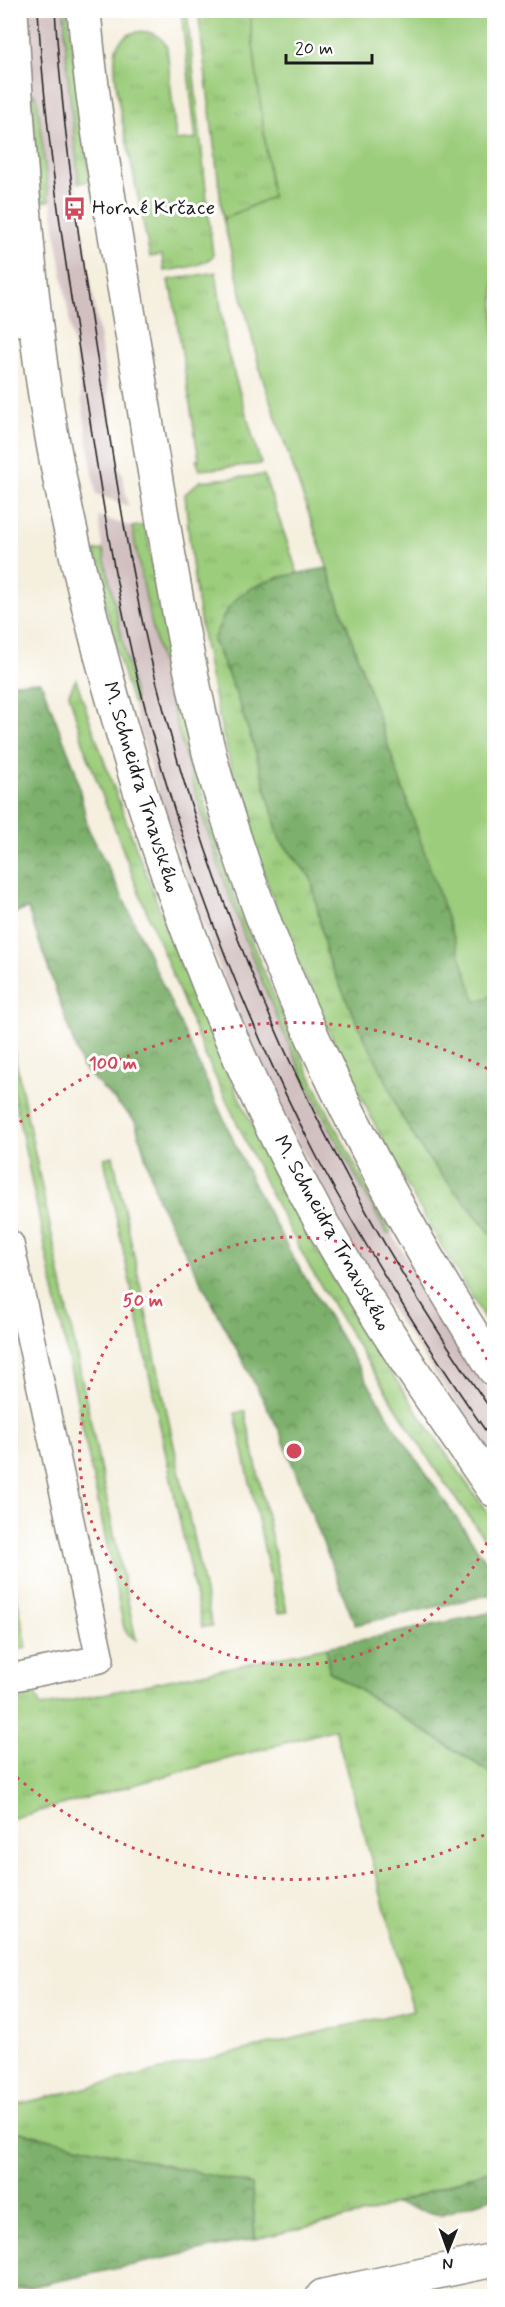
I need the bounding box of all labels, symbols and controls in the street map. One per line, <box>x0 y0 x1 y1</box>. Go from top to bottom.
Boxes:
scale bar <box>286 27 372 65</box>
text: 20 m <box>295 37 333 61</box>
place label: Horné Krčace <box>92 194 215 222</box>
bus stop icon: Horné Krčace <box>61 195 87 221</box>
street label: M. Schneidra Trnavského <box>96 678 186 896</box>
text: 100 m <box>89 1052 137 1076</box>
street label: M. Schneidra Trnavského <box>267 1130 397 1336</box>
text: 50 m <box>123 1289 163 1313</box>
centre of rings <box>284 1441 304 1461</box>
north arrow <box>418 2220 478 2280</box>
text: N <box>442 2253 453 2274</box>

